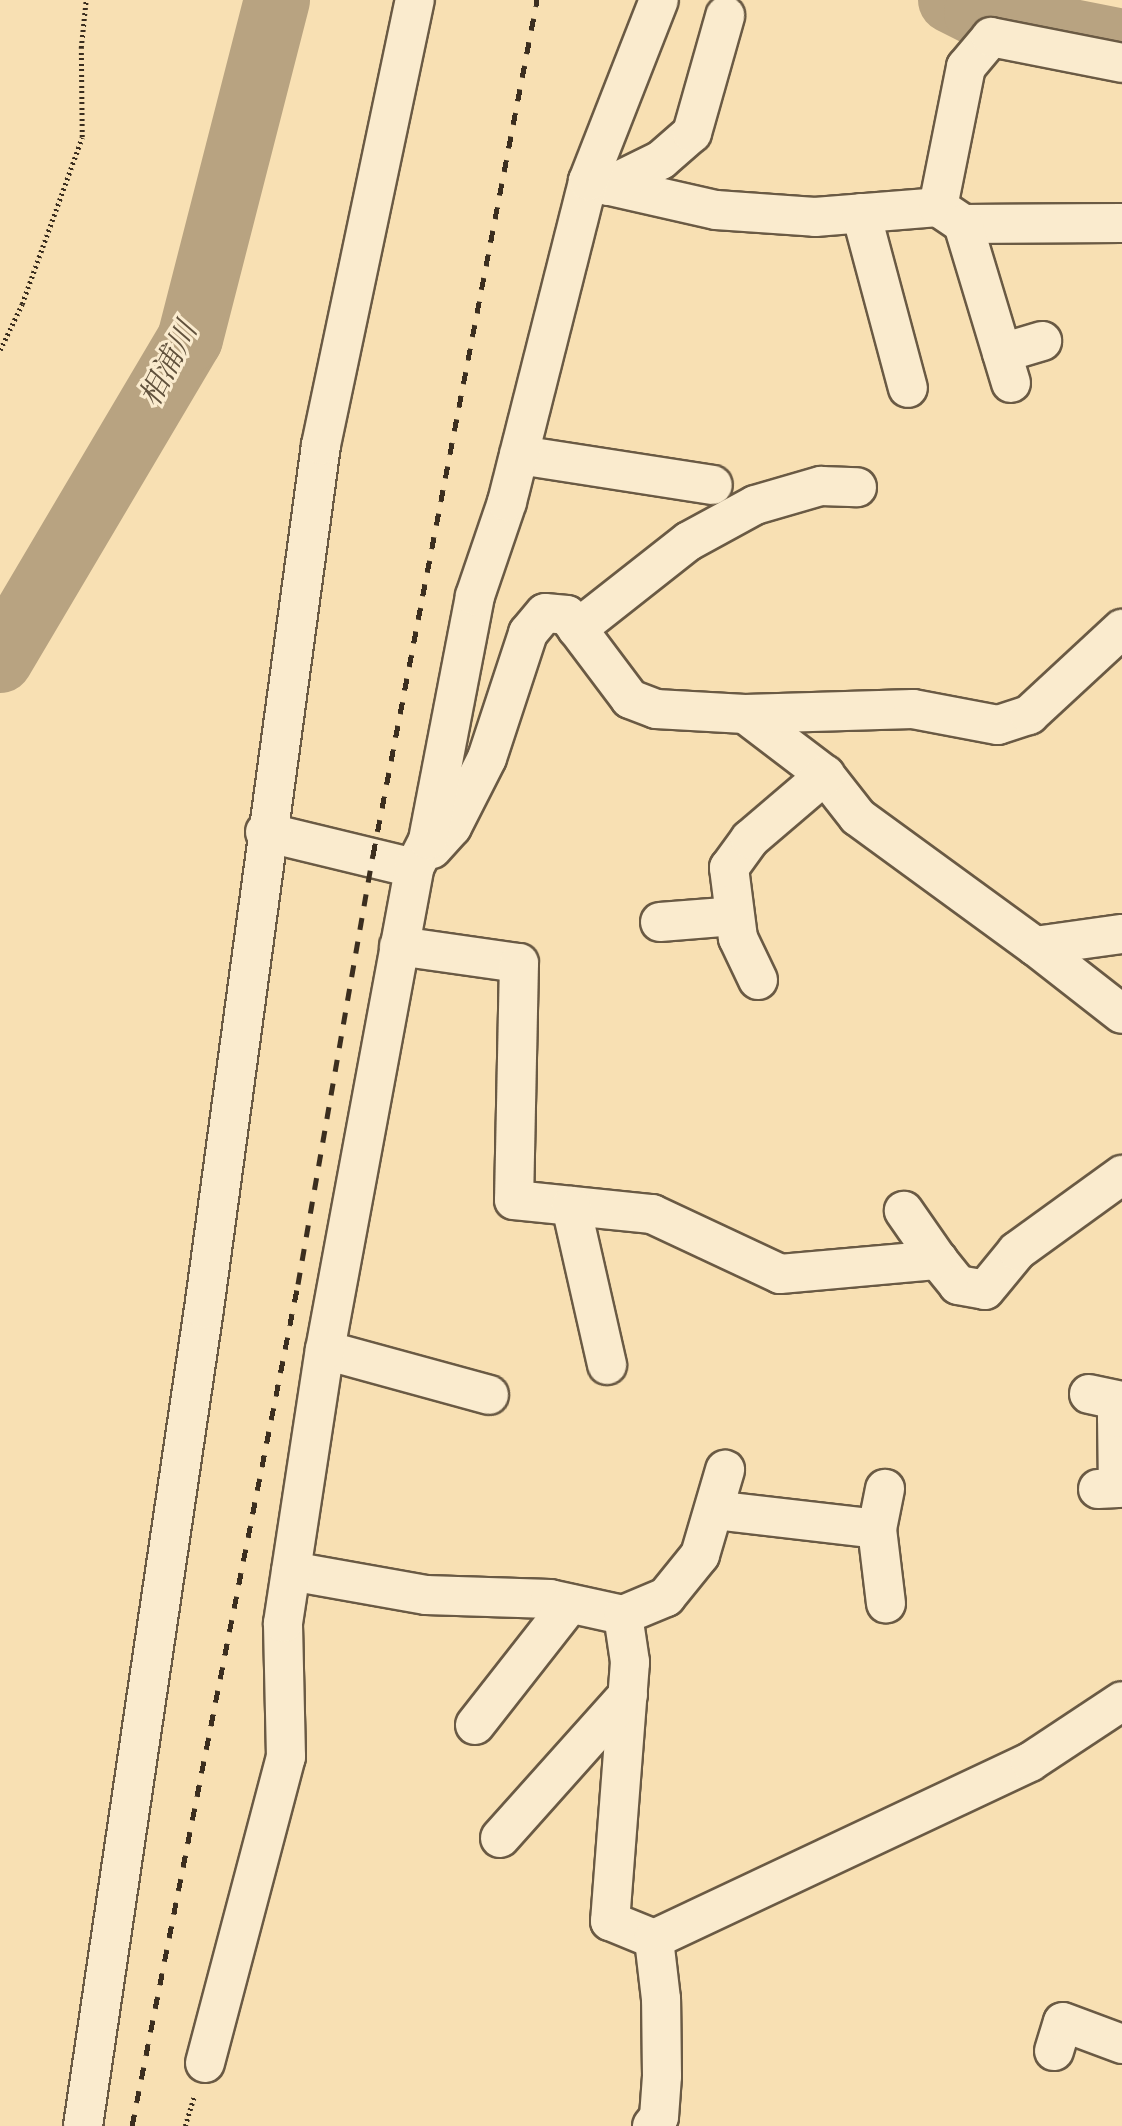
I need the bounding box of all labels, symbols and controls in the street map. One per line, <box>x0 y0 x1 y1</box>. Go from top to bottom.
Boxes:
water label: 相浦川 <box>134 317 206 413</box>

